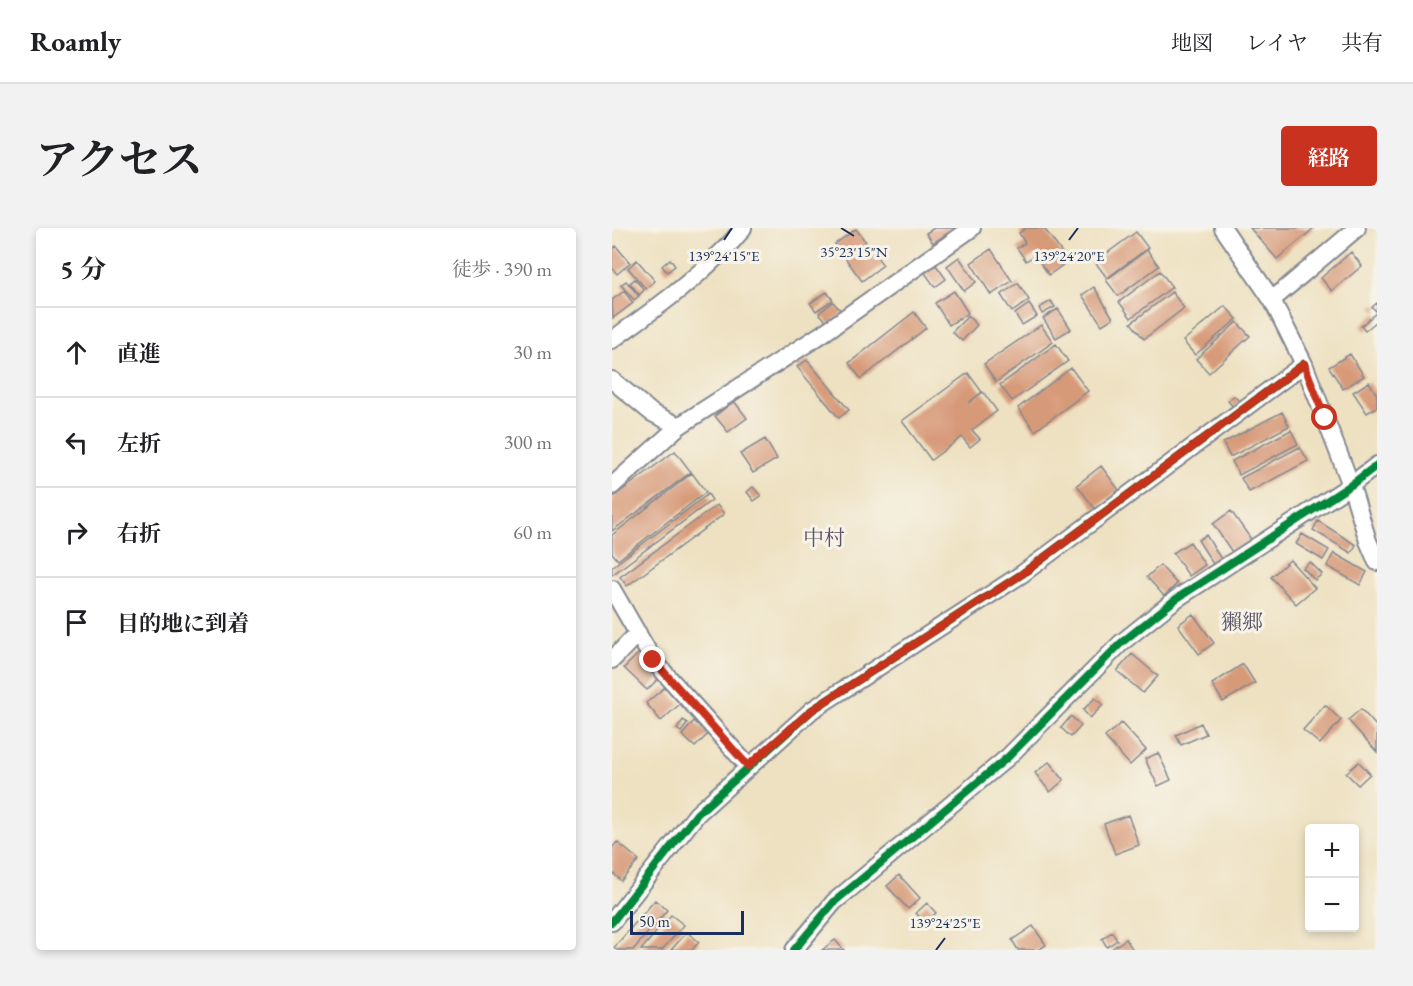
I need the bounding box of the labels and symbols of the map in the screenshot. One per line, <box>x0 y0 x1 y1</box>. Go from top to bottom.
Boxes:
text: 35°23'15"N <box>820 242 888 261</box>
text: 139°24'15"E <box>688 246 760 265</box>
text: 139°24'20"E <box>1033 246 1105 265</box>
route start <box>1311 404 1337 430</box>
district label: 中村 <box>803 524 845 551</box>
district label: 獺郷 <box>1221 608 1263 635</box>
route end <box>639 646 665 672</box>
scale bar <box>630 908 744 936</box>
text: 139°24'25"E <box>909 913 981 932</box>

